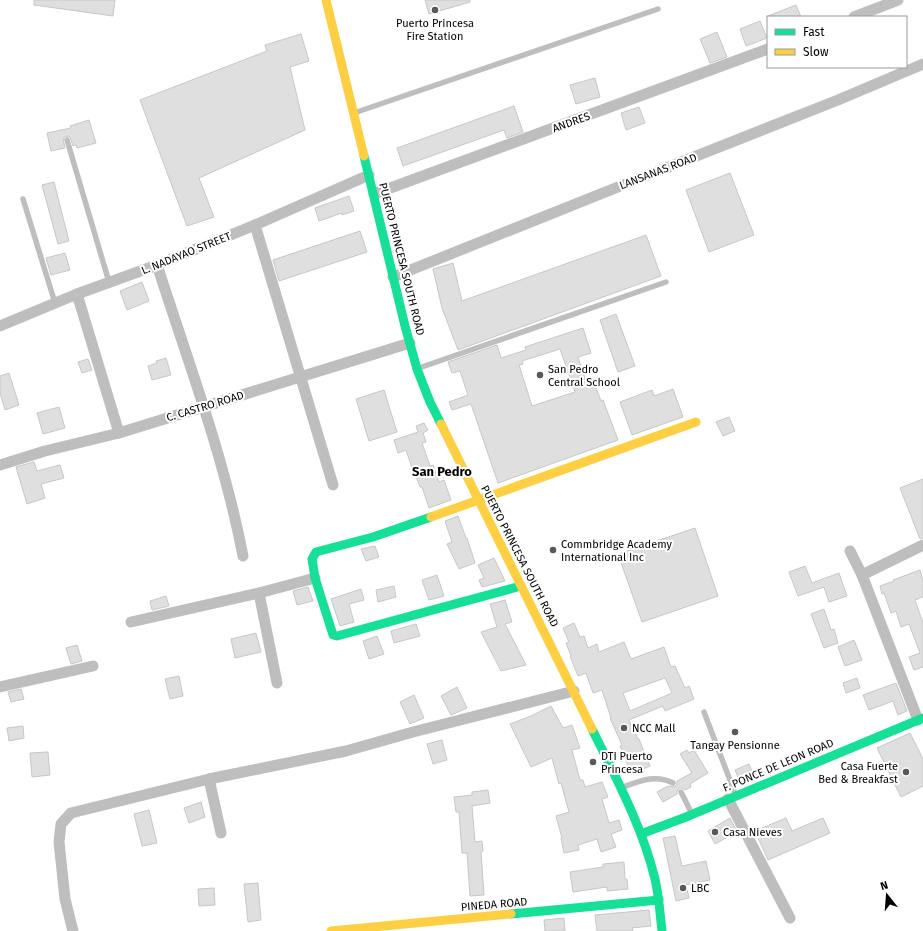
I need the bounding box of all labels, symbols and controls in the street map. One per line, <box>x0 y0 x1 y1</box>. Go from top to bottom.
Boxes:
marker: Puerto Princesa Fire Station <box>430 5 440 15</box>
legend <box>767 16 907 68</box>
place label: Puerto Princesa Fire Station <box>396 17 474 43</box>
text: Fast <box>803 25 825 39</box>
text: Slow <box>803 45 829 59</box>
street label: ANDRES <box>550 110 592 135</box>
street label: LANSANAS ROAD <box>618 151 699 192</box>
street label: PUERTO PRINCESA SOUTH ROAD <box>376 181 427 337</box>
street label: L. NADAYAO STREET <box>140 229 233 277</box>
place label: San Pedro Central School <box>548 363 620 389</box>
marker: San Pedro Central School <box>535 370 545 380</box>
street label: C. CASTRO ROAD <box>165 389 245 424</box>
district label: San Pedro <box>412 464 472 479</box>
street label: PUERTO PRINCESA SOUTH ROAD <box>478 483 561 629</box>
place label: Commbridge Academy International Inc <box>561 538 672 564</box>
marker: Commbridge Academy International Inc <box>548 545 558 555</box>
place label: NCC Mall <box>632 722 675 735</box>
marker: NCC Mall <box>619 723 629 733</box>
marker: Tangay Pensionne <box>730 727 740 737</box>
street label: F. PONCE DE LEON ROAD <box>721 736 836 795</box>
place label: Tangay Pensionne <box>690 739 780 752</box>
place label: DTI Puerto Princesa <box>601 750 653 776</box>
marker: DTI Puerto Princesa <box>588 757 598 767</box>
place label: Casa Fuerte Bed & Breakfast <box>818 760 898 786</box>
marker: Casa Fuerte Bed & Breakfast <box>901 767 911 777</box>
place label: Casa Nieves <box>723 826 782 839</box>
marker: Casa Nieves <box>710 827 720 837</box>
north arrow <box>867 875 907 915</box>
text: N <box>879 879 890 893</box>
place label: LBC <box>691 882 709 895</box>
marker: LBC <box>678 883 688 893</box>
street label: PINEDA ROAD <box>460 895 528 914</box>

